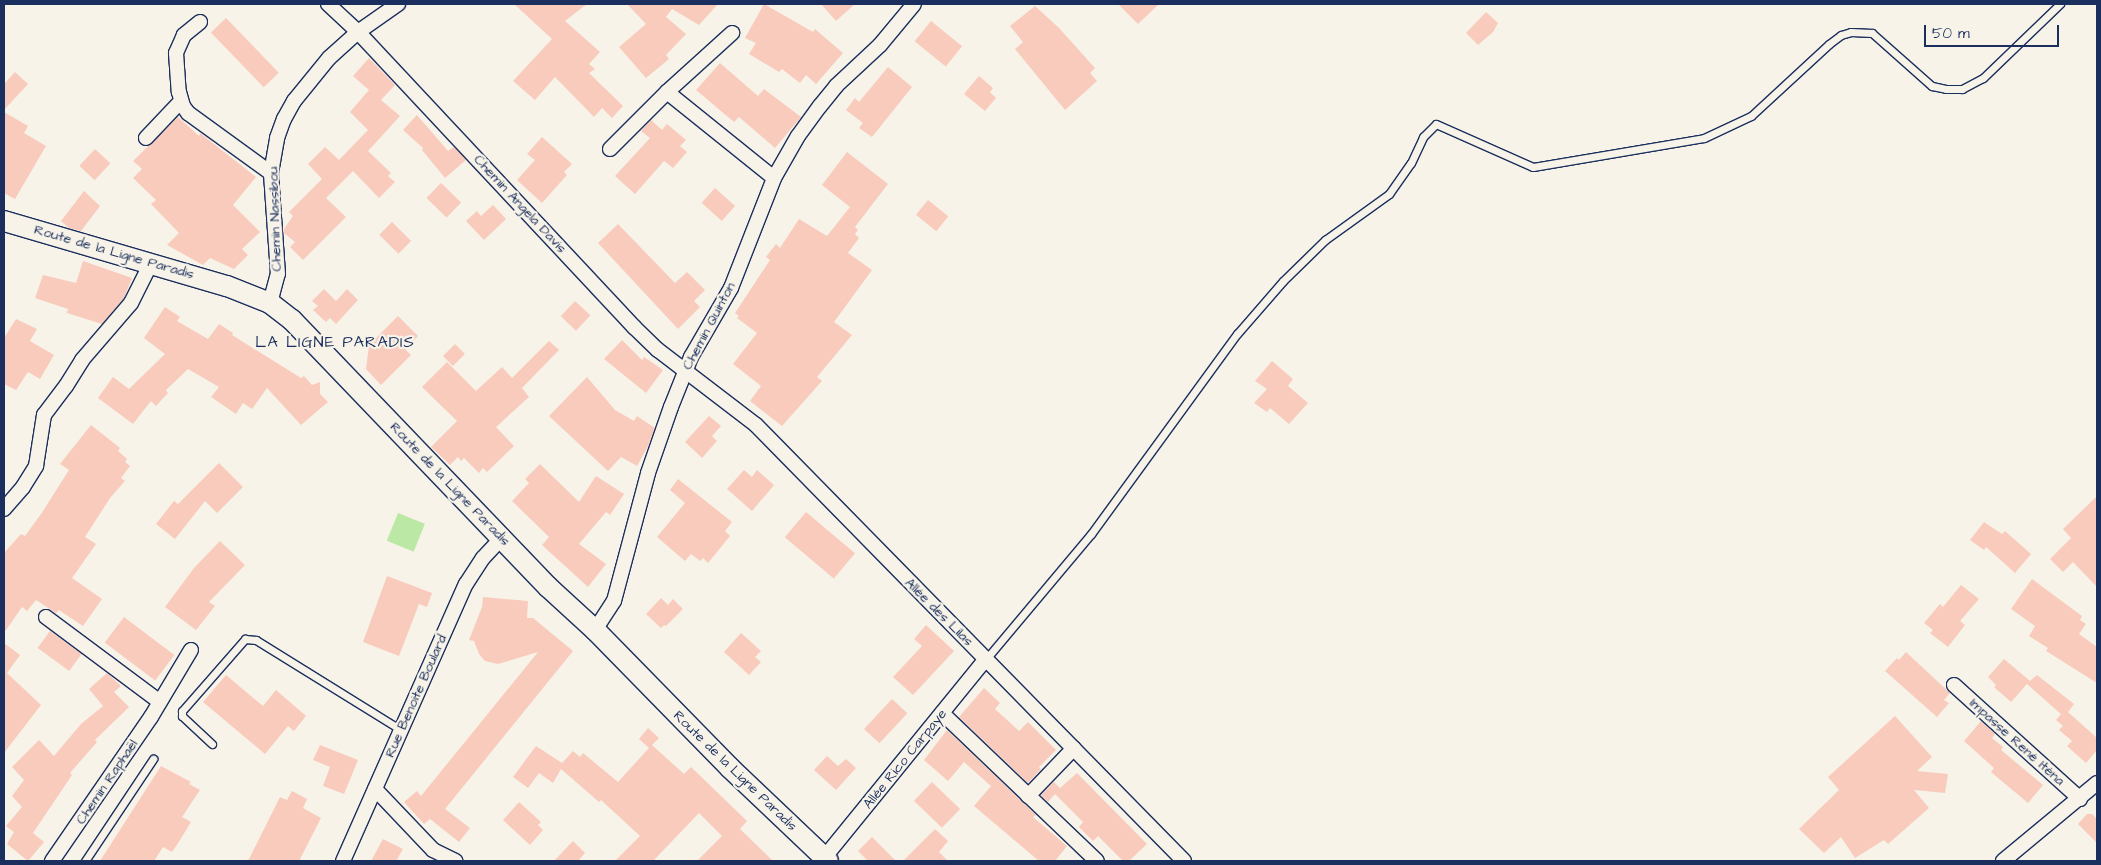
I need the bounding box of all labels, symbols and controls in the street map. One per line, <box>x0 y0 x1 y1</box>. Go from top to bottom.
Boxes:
scale bar <box>1926 15 2061 47</box>
text: 50 m <box>1932 23 1970 44</box>
street label: Chemin Angela Davis <box>470 151 570 257</box>
street label: Chemin Nassibou <box>265 166 285 272</box>
street label: Route de la Ligne Paradis <box>32 221 196 283</box>
street label: Chemin Quinton <box>679 279 739 373</box>
district label: LA LIGNE PARADIS <box>253 332 417 352</box>
street label: Route de la Ligne Paradis <box>386 419 514 549</box>
street label: Allée des Lilas <box>901 574 977 650</box>
street label: Rue Benoite Boulard <box>381 632 451 760</box>
street label: Impasse René Iténa <box>1966 695 2068 789</box>
street label: Allée Rico Carpaye <box>860 706 950 812</box>
street label: Route de la Ligne Paradis <box>670 707 800 835</box>
street label: Chemin Raphaël <box>72 736 142 828</box>

